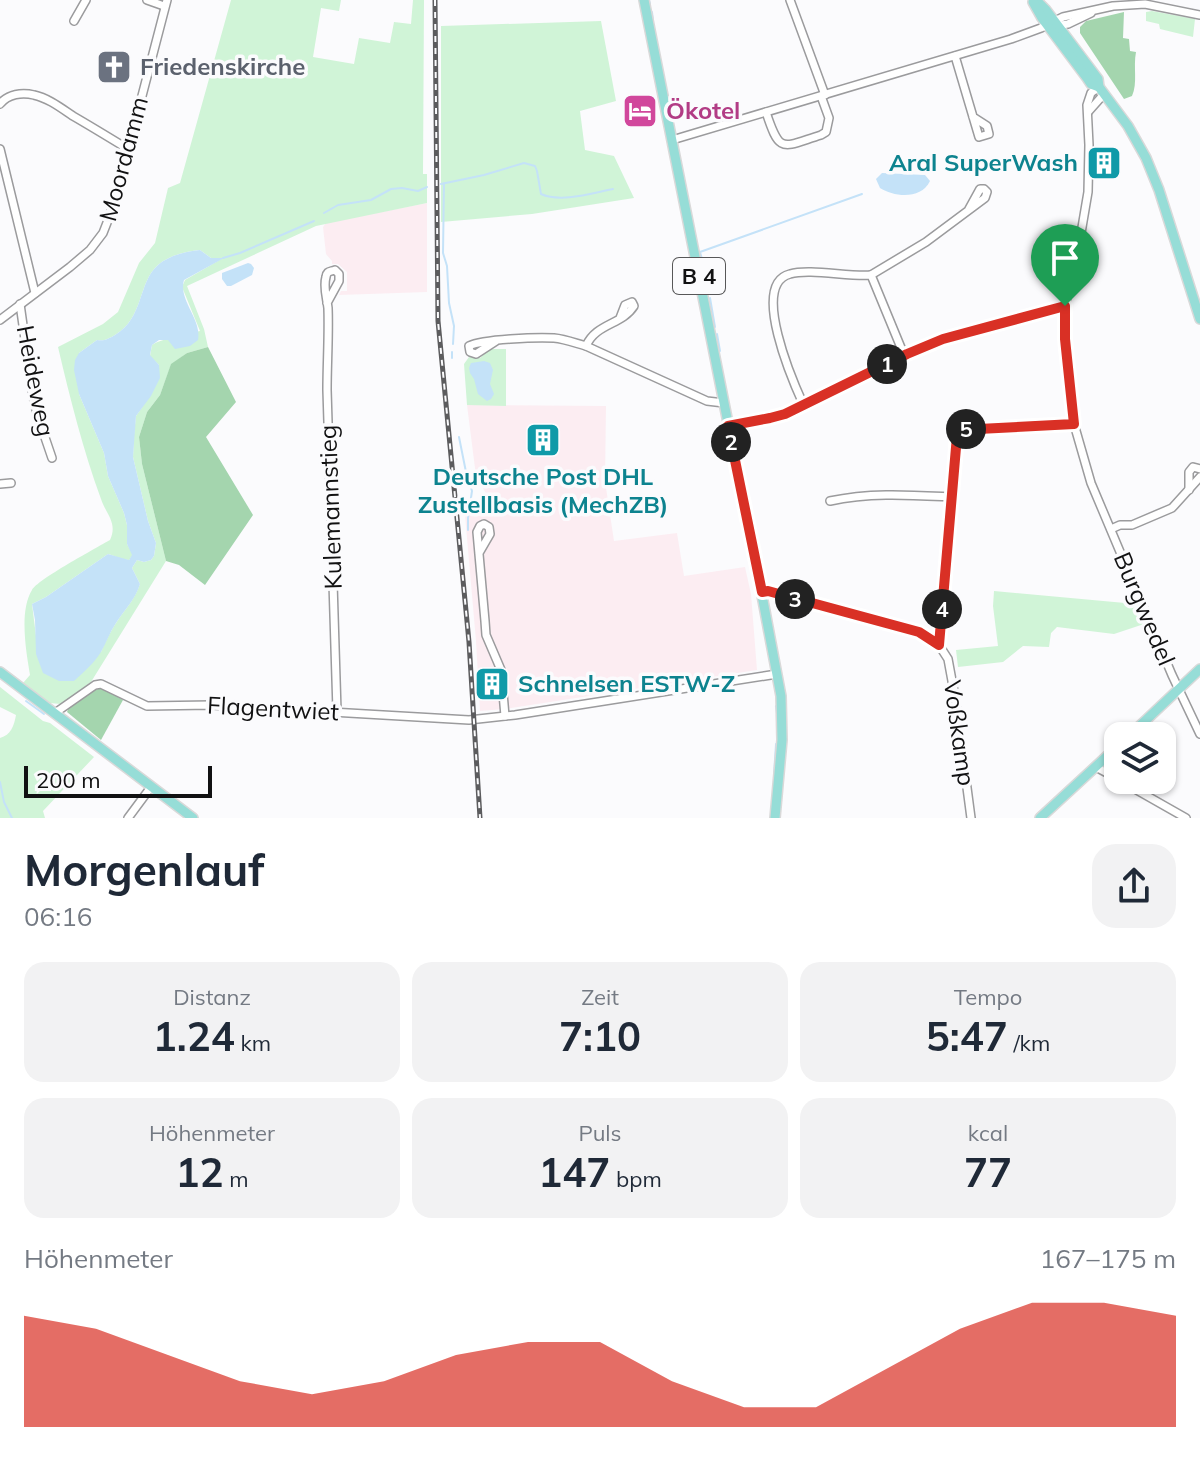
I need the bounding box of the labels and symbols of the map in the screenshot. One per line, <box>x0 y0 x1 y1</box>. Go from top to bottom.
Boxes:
church icon: Friedenskirche <box>95 48 133 86</box>
place label: Friedenskirche <box>140 51 305 81</box>
hotel icon: Ökotel <box>621 92 659 130</box>
street label: Moordamm <box>92 93 154 224</box>
place label: Ökotel <box>666 95 740 125</box>
building icon: Aral SuperWash <box>1085 144 1123 182</box>
place label: Aral SuperWash <box>889 147 1078 177</box>
pin <box>1031 224 1099 306</box>
road number: B 4 <box>673 258 725 294</box>
street label: Heideweg <box>11 323 61 439</box>
pin: 1 <box>867 344 907 384</box>
pin: 5 <box>946 409 986 449</box>
building icon: Deutsche Post DHL Zustellbasis (MechZB) <box>524 421 562 459</box>
pin: 2 <box>711 422 751 462</box>
street label: Kulemannstieg <box>312 424 348 590</box>
place label: Deutsche Post DHL Zustellbasis (MechZB) <box>418 461 668 519</box>
street label: Burgwedel <box>1108 547 1182 670</box>
pin: 3 <box>775 579 815 619</box>
pin: 4 <box>922 589 962 629</box>
building icon: Schnelsen ESTW-Z <box>473 665 511 703</box>
place label: Schnelsen ESTW-Z <box>518 668 735 698</box>
street label: Voßkamp <box>938 678 982 788</box>
street label: Flagentwiet <box>206 690 340 726</box>
scale bar <box>24 762 212 798</box>

